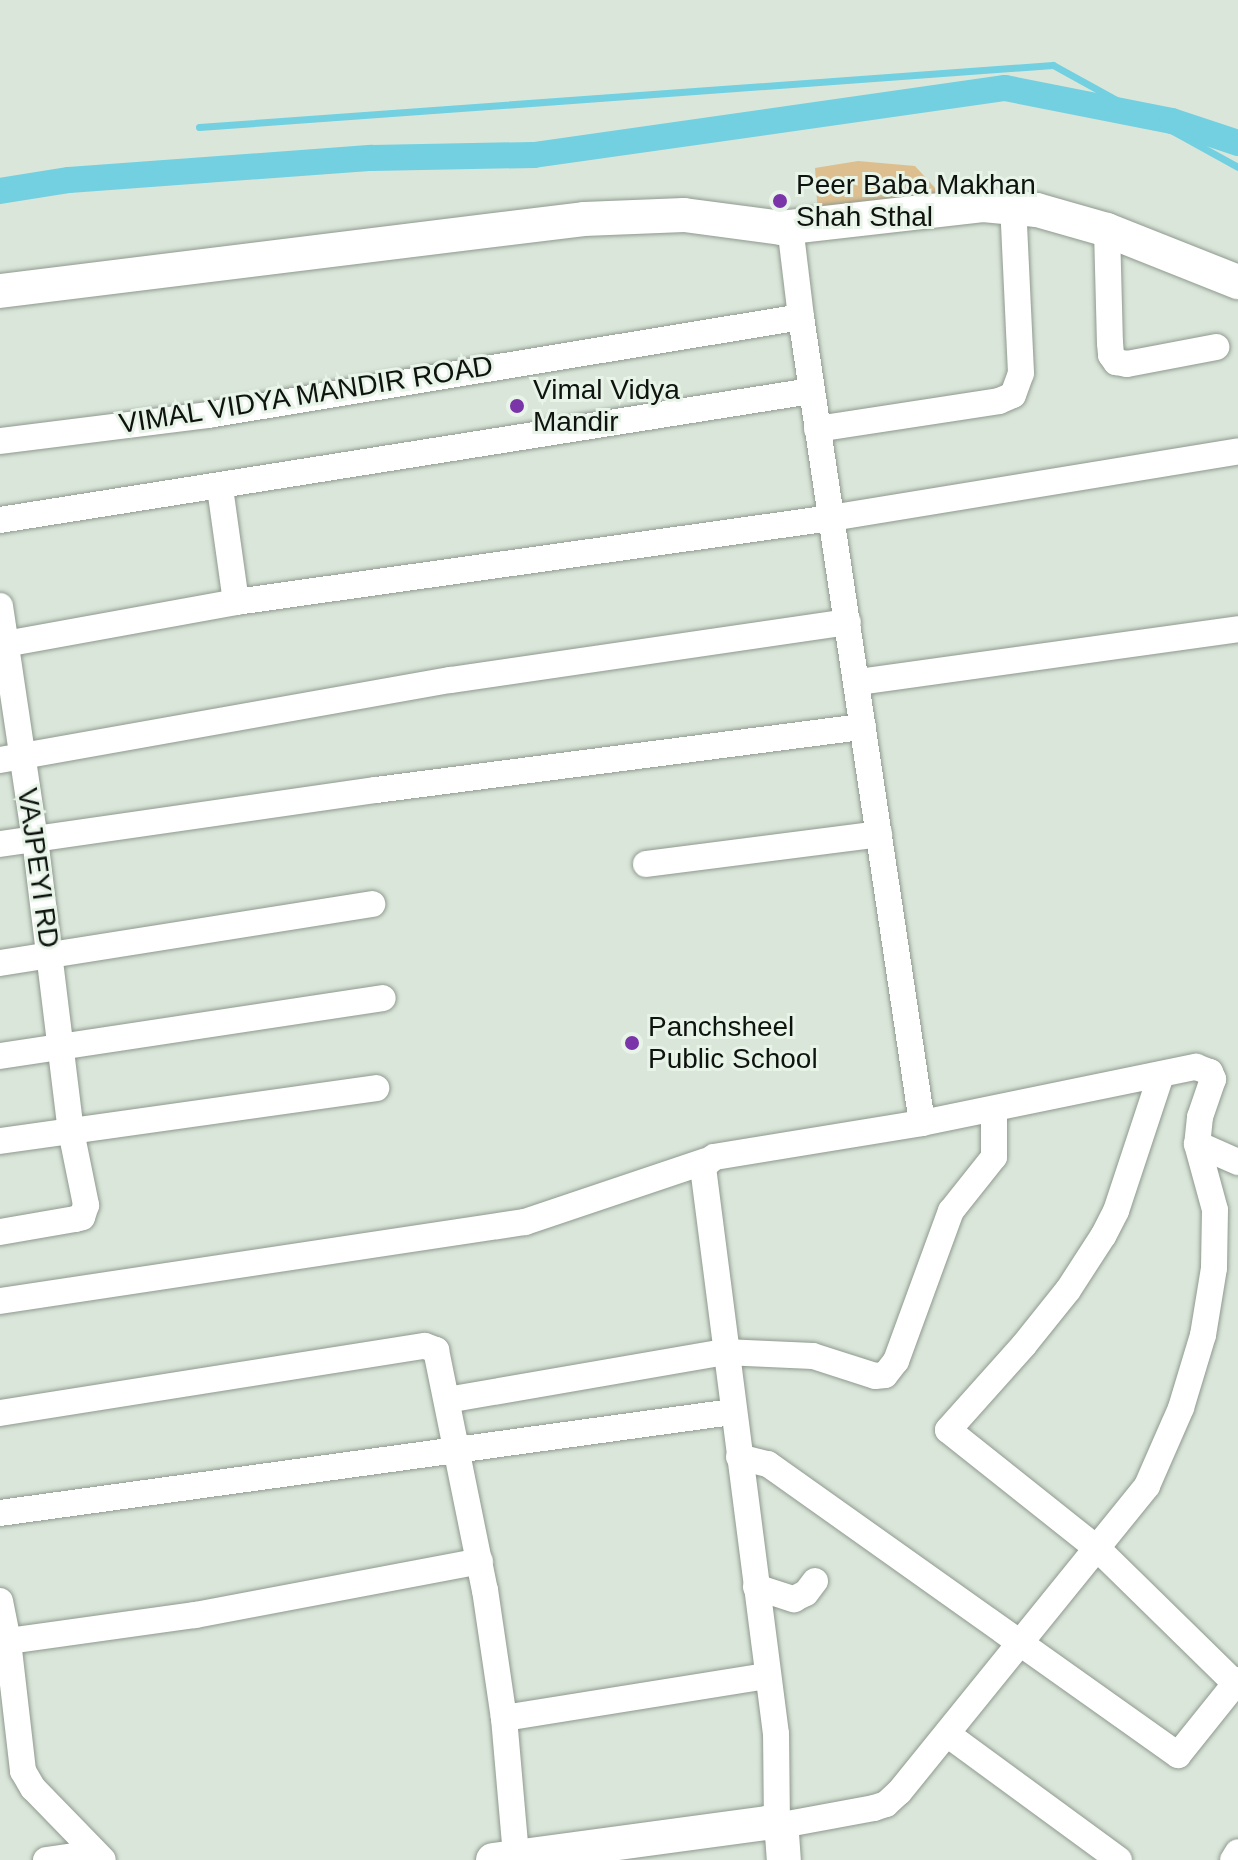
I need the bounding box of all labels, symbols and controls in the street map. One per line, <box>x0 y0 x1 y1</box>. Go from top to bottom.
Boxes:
place label: Peer Baba Makhan Shah Sthal <box>796 168 1036 234</box>
marker: Peer Baba Makhan Shah Sthal <box>771 192 789 210</box>
street label: VIMAL VIDYA MANDIR ROAD <box>115 349 497 441</box>
place label: Vimal Vidya Mandir <box>533 373 680 439</box>
marker: Vimal Vidya Mandir <box>508 397 526 415</box>
street label: VAJPEYI RD <box>10 786 66 950</box>
place label: Panchsheel Public School <box>648 1010 818 1076</box>
marker: Panchsheel Public School <box>623 1034 641 1052</box>

